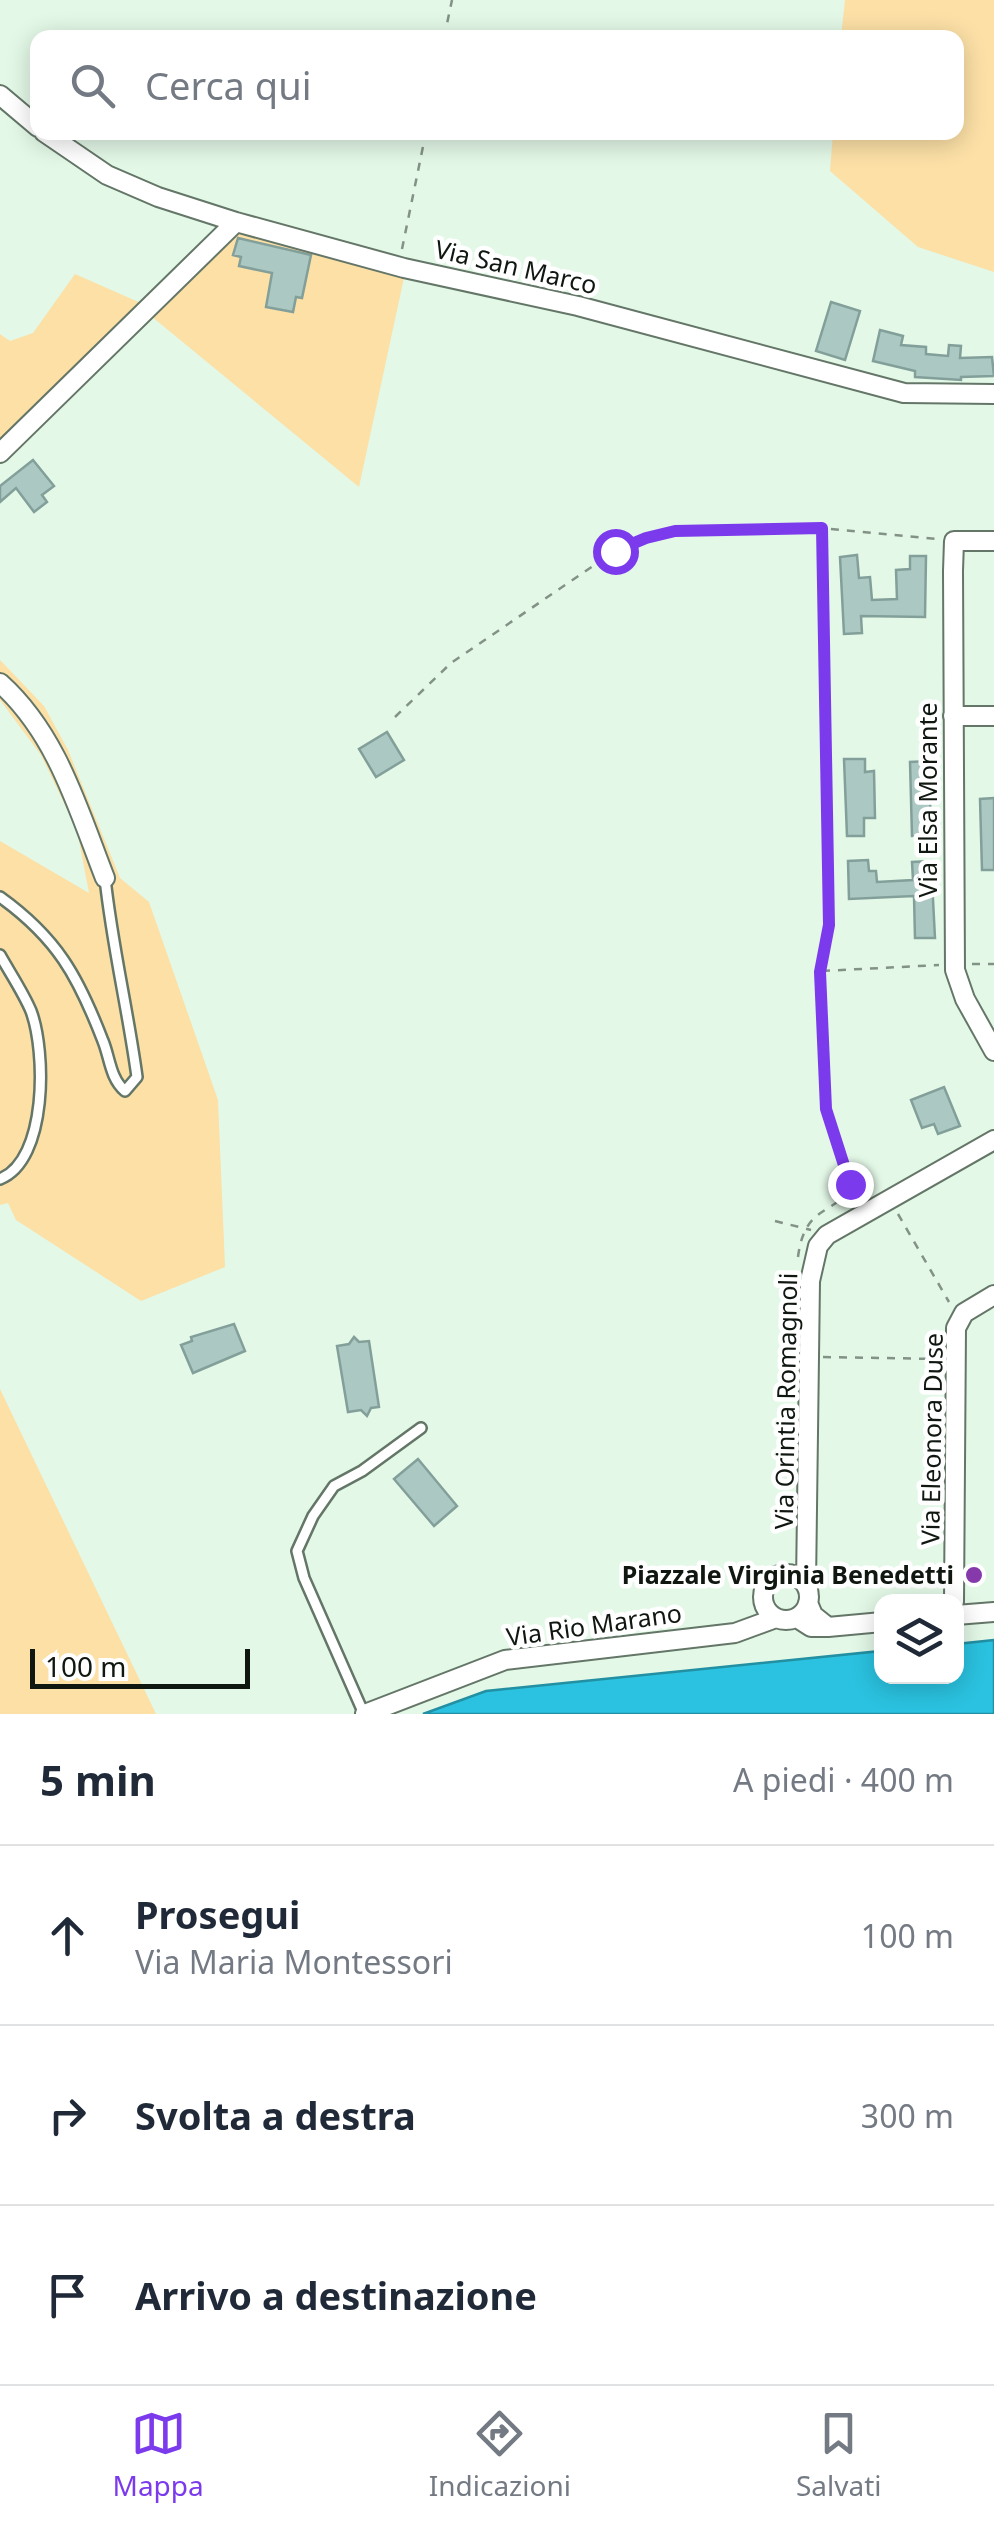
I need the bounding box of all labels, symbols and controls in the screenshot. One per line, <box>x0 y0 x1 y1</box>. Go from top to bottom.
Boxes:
search box <box>30 30 964 140</box>
icon: search <box>65 58 120 113</box>
text: Cerca qui <box>145 59 311 111</box>
street label: Via San Marco <box>432 231 601 301</box>
route start <box>593 529 639 575</box>
street label: Via Elsa Morante <box>910 702 944 898</box>
route end <box>828 1162 874 1208</box>
street label: Via Orintia Romagnoli <box>766 1272 804 1530</box>
street label: Via Eleonora Duse <box>912 1333 950 1545</box>
place label: Piazzale Virginia Benedetti <box>622 1557 954 1591</box>
marker: Piazzale Virginia Benedetti <box>963 1564 985 1586</box>
map controls <box>874 1594 964 1684</box>
button: layers <box>874 1594 964 1684</box>
street label: Via Rio Marano <box>504 1595 684 1653</box>
scale bar <box>30 1644 250 1688</box>
text: 100 m <box>45 1647 127 1685</box>
text: 5 min <box>40 1751 156 1808</box>
text: A piedi · 400 m <box>733 1758 954 1801</box>
text: Prosegui <box>135 1888 300 1940</box>
icon: ahead <box>40 1908 95 1963</box>
text: 100 m <box>861 1914 954 1957</box>
text: Via Maria Montessori <box>135 1940 453 1983</box>
icon: right <box>40 2088 95 2143</box>
text: Svolta a destra <box>135 2089 416 2141</box>
text: 300 m <box>861 2094 954 2137</box>
icon: arrive <box>40 2268 95 2323</box>
text: Arrivo a destinazione <box>135 2269 537 2321</box>
tab: Mappa <box>112 2406 204 2504</box>
tab: Indicazioni <box>429 2406 571 2504</box>
tab: Salvati <box>796 2406 882 2504</box>

